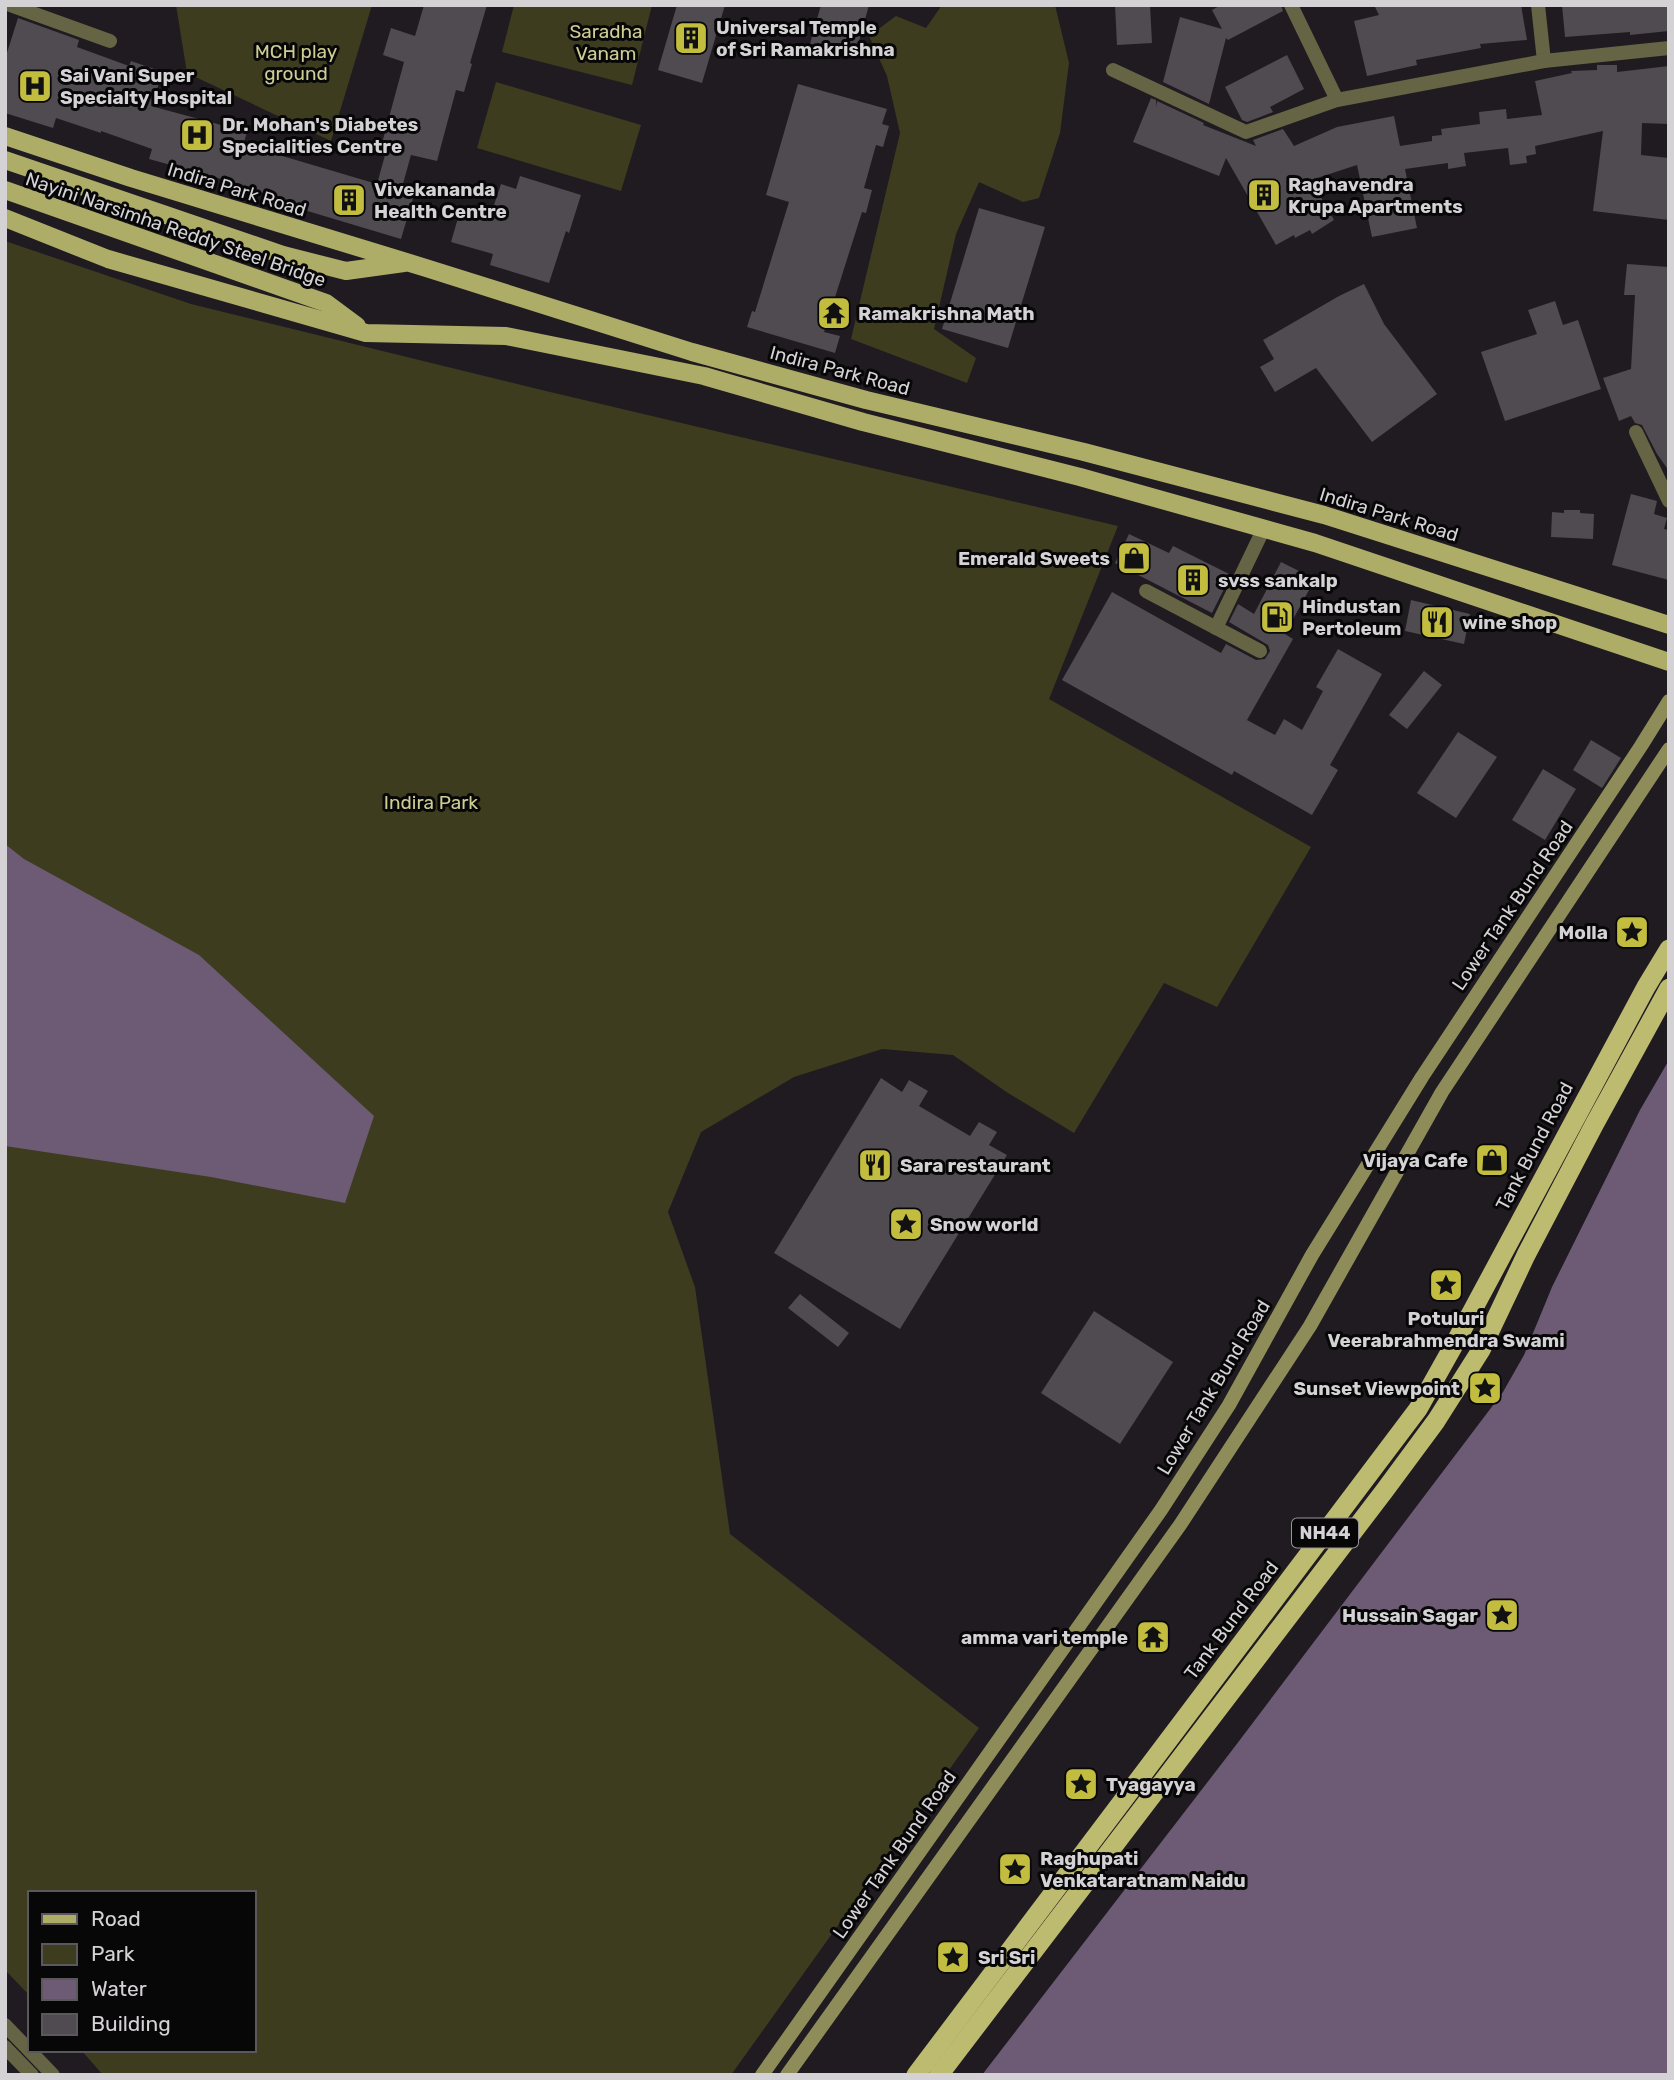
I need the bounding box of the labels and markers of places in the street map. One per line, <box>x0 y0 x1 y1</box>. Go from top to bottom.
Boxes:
place label: Universal Temple of Sri Ramakrishna <box>716 16 895 61</box>
building icon: Universal Temple of Sri Ramakrishna <box>672 19 710 57</box>
place label: Sai Vani Super Specialty Hospital <box>60 64 232 109</box>
hospital icon: Sai Vani Super Specialty Hospital <box>16 67 54 105</box>
place label: Dr. Mohan's Diabetes Specialities Centre <box>222 113 418 158</box>
hospital icon: Dr. Mohan's Diabetes Specialities Centre <box>178 116 216 154</box>
place label: Raghavendra Krupa Apartments <box>1288 173 1463 218</box>
building icon: Raghavendra Krupa Apartments <box>1245 176 1283 214</box>
place label: Vivekananda Health Centre <box>374 178 507 223</box>
building icon: Vivekananda Health Centre <box>330 181 368 219</box>
temple icon: Ramakrishna Math <box>815 294 853 332</box>
place label: Ramakrishna Math <box>858 302 1035 325</box>
shop icon: Emerald Sweets <box>1115 539 1153 577</box>
place label: Emerald Sweets <box>958 547 1110 570</box>
building icon: svss sankalp <box>1174 561 1212 599</box>
place label: svss sankalp <box>1218 569 1338 592</box>
place label: Hindustan Pertoleum <box>1302 595 1401 640</box>
fuel station icon: Hindustan Pertoleum <box>1258 598 1296 636</box>
restaurant icon: wine shop <box>1418 603 1456 641</box>
place label: wine shop <box>1462 611 1557 634</box>
place icon: Molla <box>1613 913 1651 951</box>
place label: Molla <box>1559 921 1608 944</box>
shop icon: Vijaya Cafe <box>1473 1141 1511 1179</box>
restaurant icon: Sara restaurant <box>856 1146 894 1184</box>
place label: Vijaya Cafe <box>1363 1149 1468 1172</box>
place label: Sara restaurant <box>900 1154 1051 1177</box>
place icon: Snow world <box>887 1205 925 1243</box>
place label: Snow world <box>930 1213 1039 1236</box>
place icon: Potuluri Veerabrahmendra Swami <box>1427 1266 1465 1304</box>
place label: Potuluri Veerabrahmendra Swami <box>1327 1307 1565 1352</box>
place icon: Sunset Viewpoint <box>1466 1369 1504 1407</box>
place label: Sunset Viewpoint <box>1293 1377 1460 1400</box>
place icon: Hussain Sagar <box>1483 1596 1521 1634</box>
place label: Hussain Sagar <box>1342 1604 1478 1627</box>
temple icon: amma vari temple <box>1134 1618 1172 1656</box>
place label: amma vari temple <box>961 1626 1128 1649</box>
place icon: Tyagayya <box>1062 1765 1100 1803</box>
place label: Tyagayya <box>1106 1773 1196 1796</box>
place label: Raghupati Venkataratnam Naidu <box>1040 1847 1246 1892</box>
place icon: Raghupati Venkataratnam Naidu <box>996 1850 1034 1888</box>
place icon: Sri Sri <box>934 1938 972 1976</box>
place label: Sri Sri <box>978 1946 1035 1969</box>

